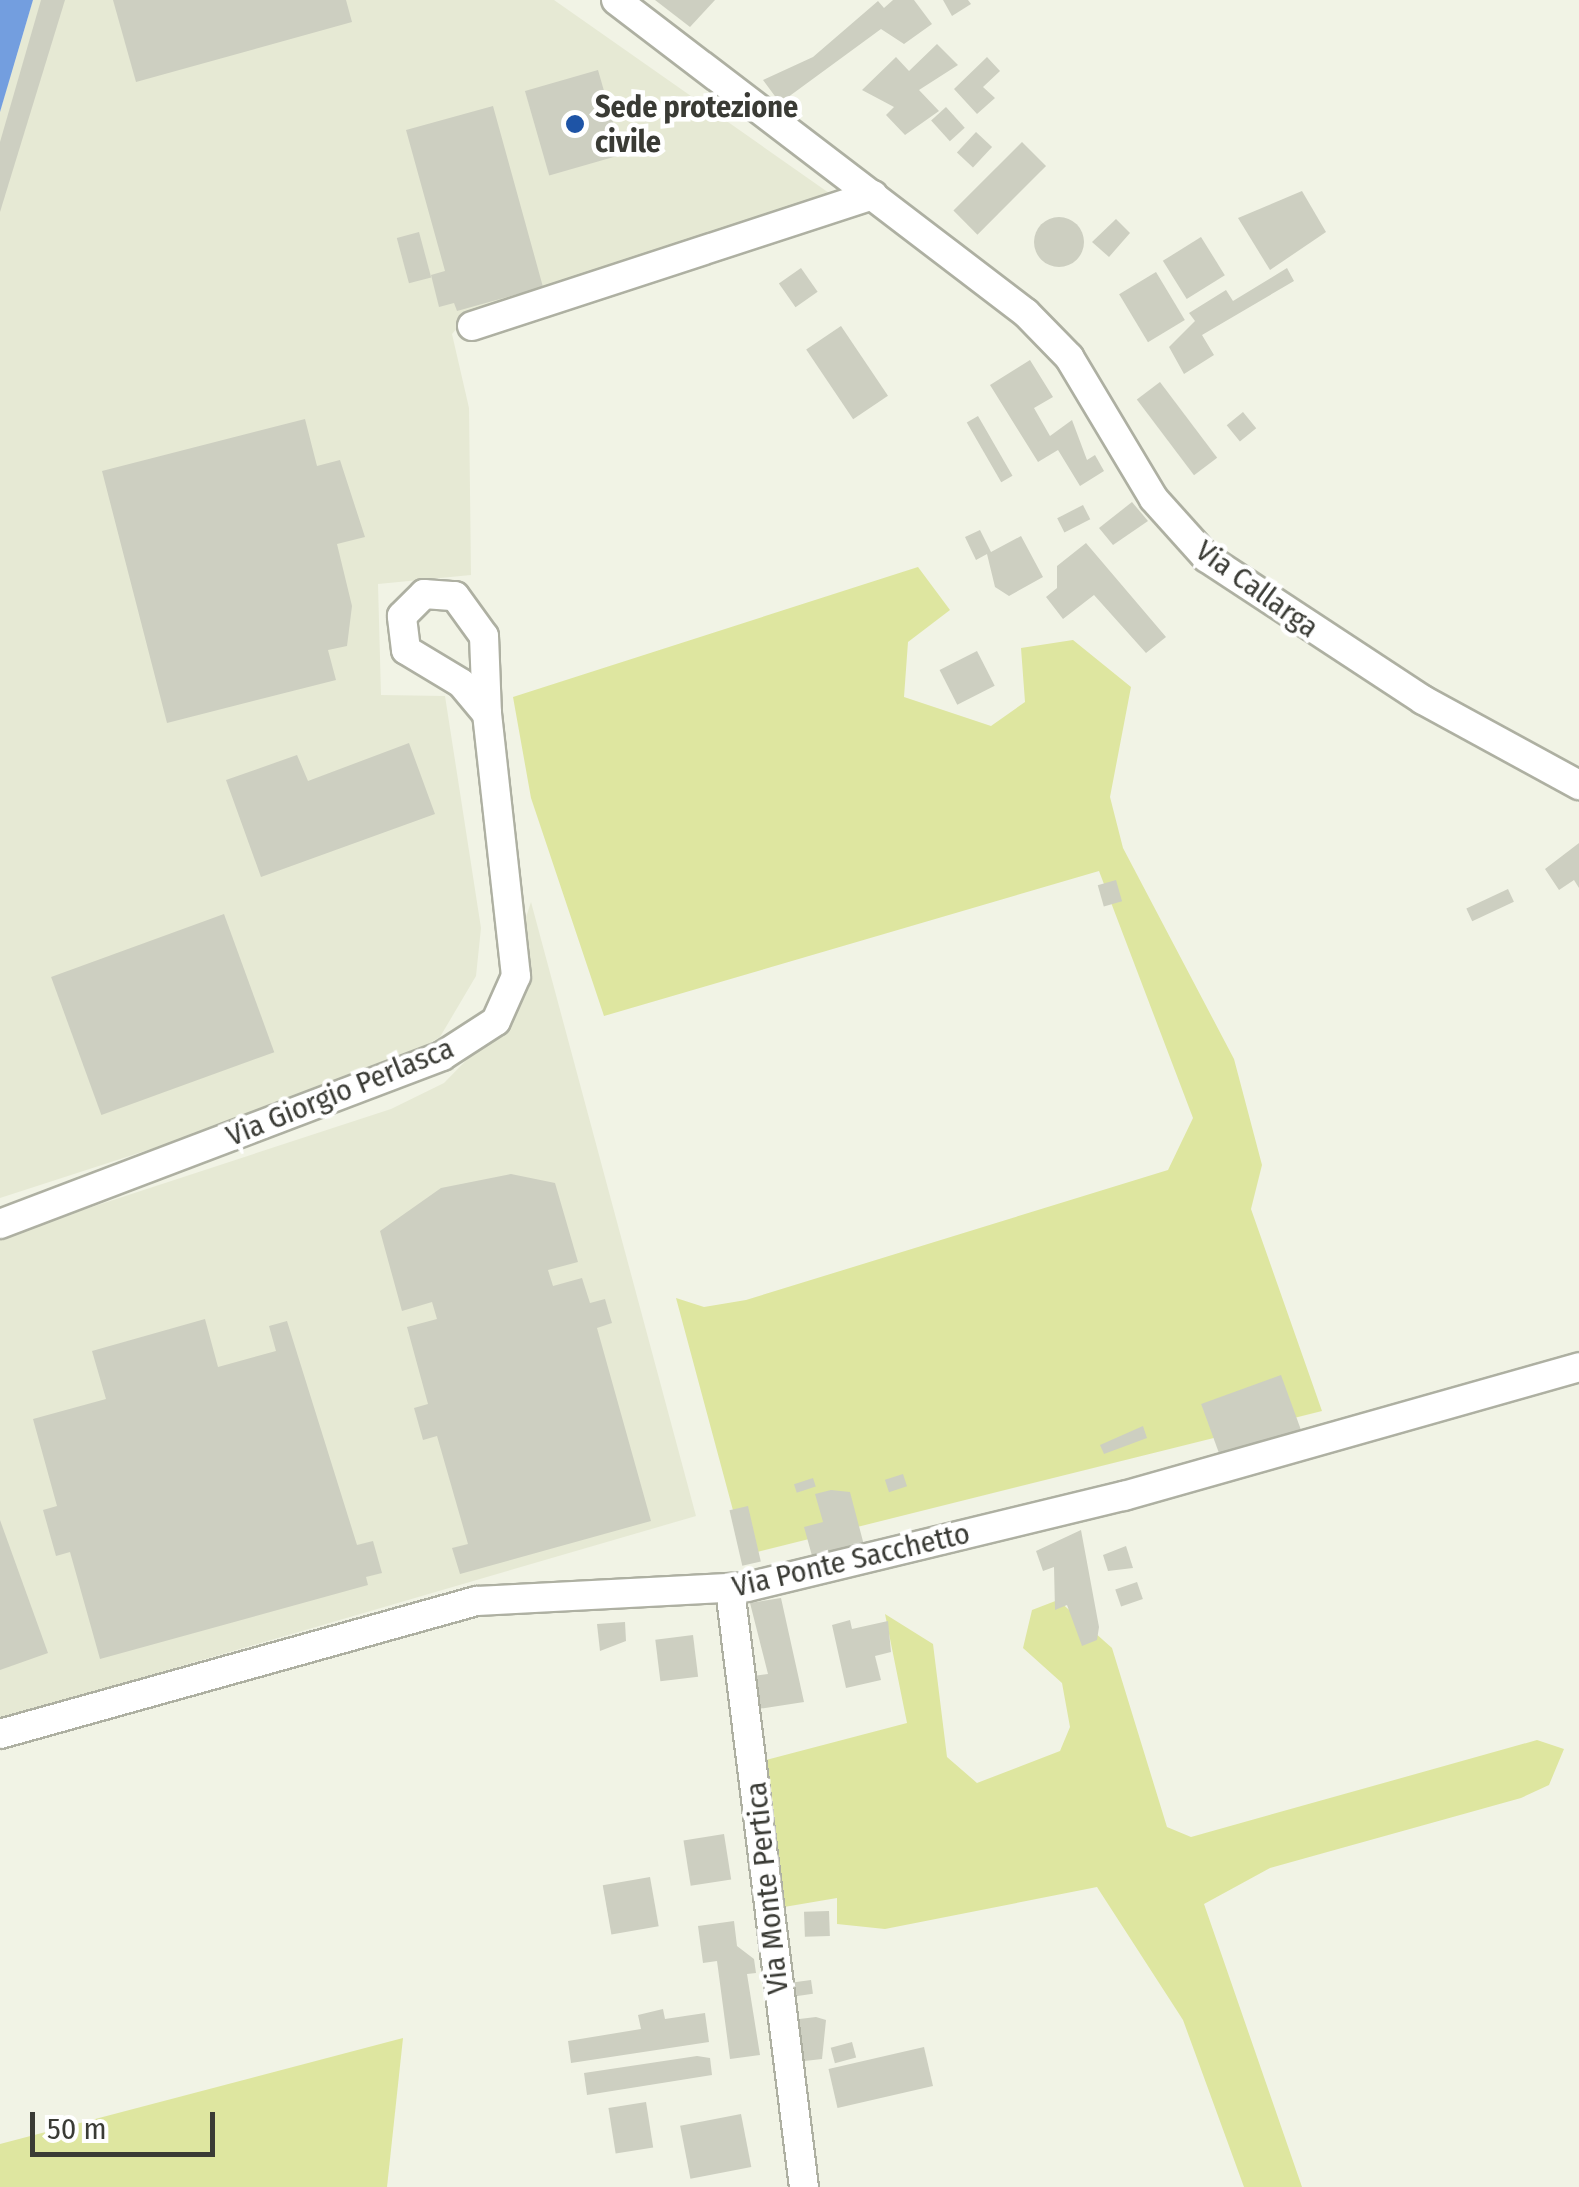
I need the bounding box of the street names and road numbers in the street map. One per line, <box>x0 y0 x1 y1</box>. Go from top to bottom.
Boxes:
street label: Via Callarga <box>1189 533 1325 645</box>
street label: Via Giorgio Perlasca <box>221 1030 459 1154</box>
street label: Via Ponte Sacchetto <box>729 1515 973 1605</box>
street label: Via Monte Pertica <box>738 1780 796 1996</box>

